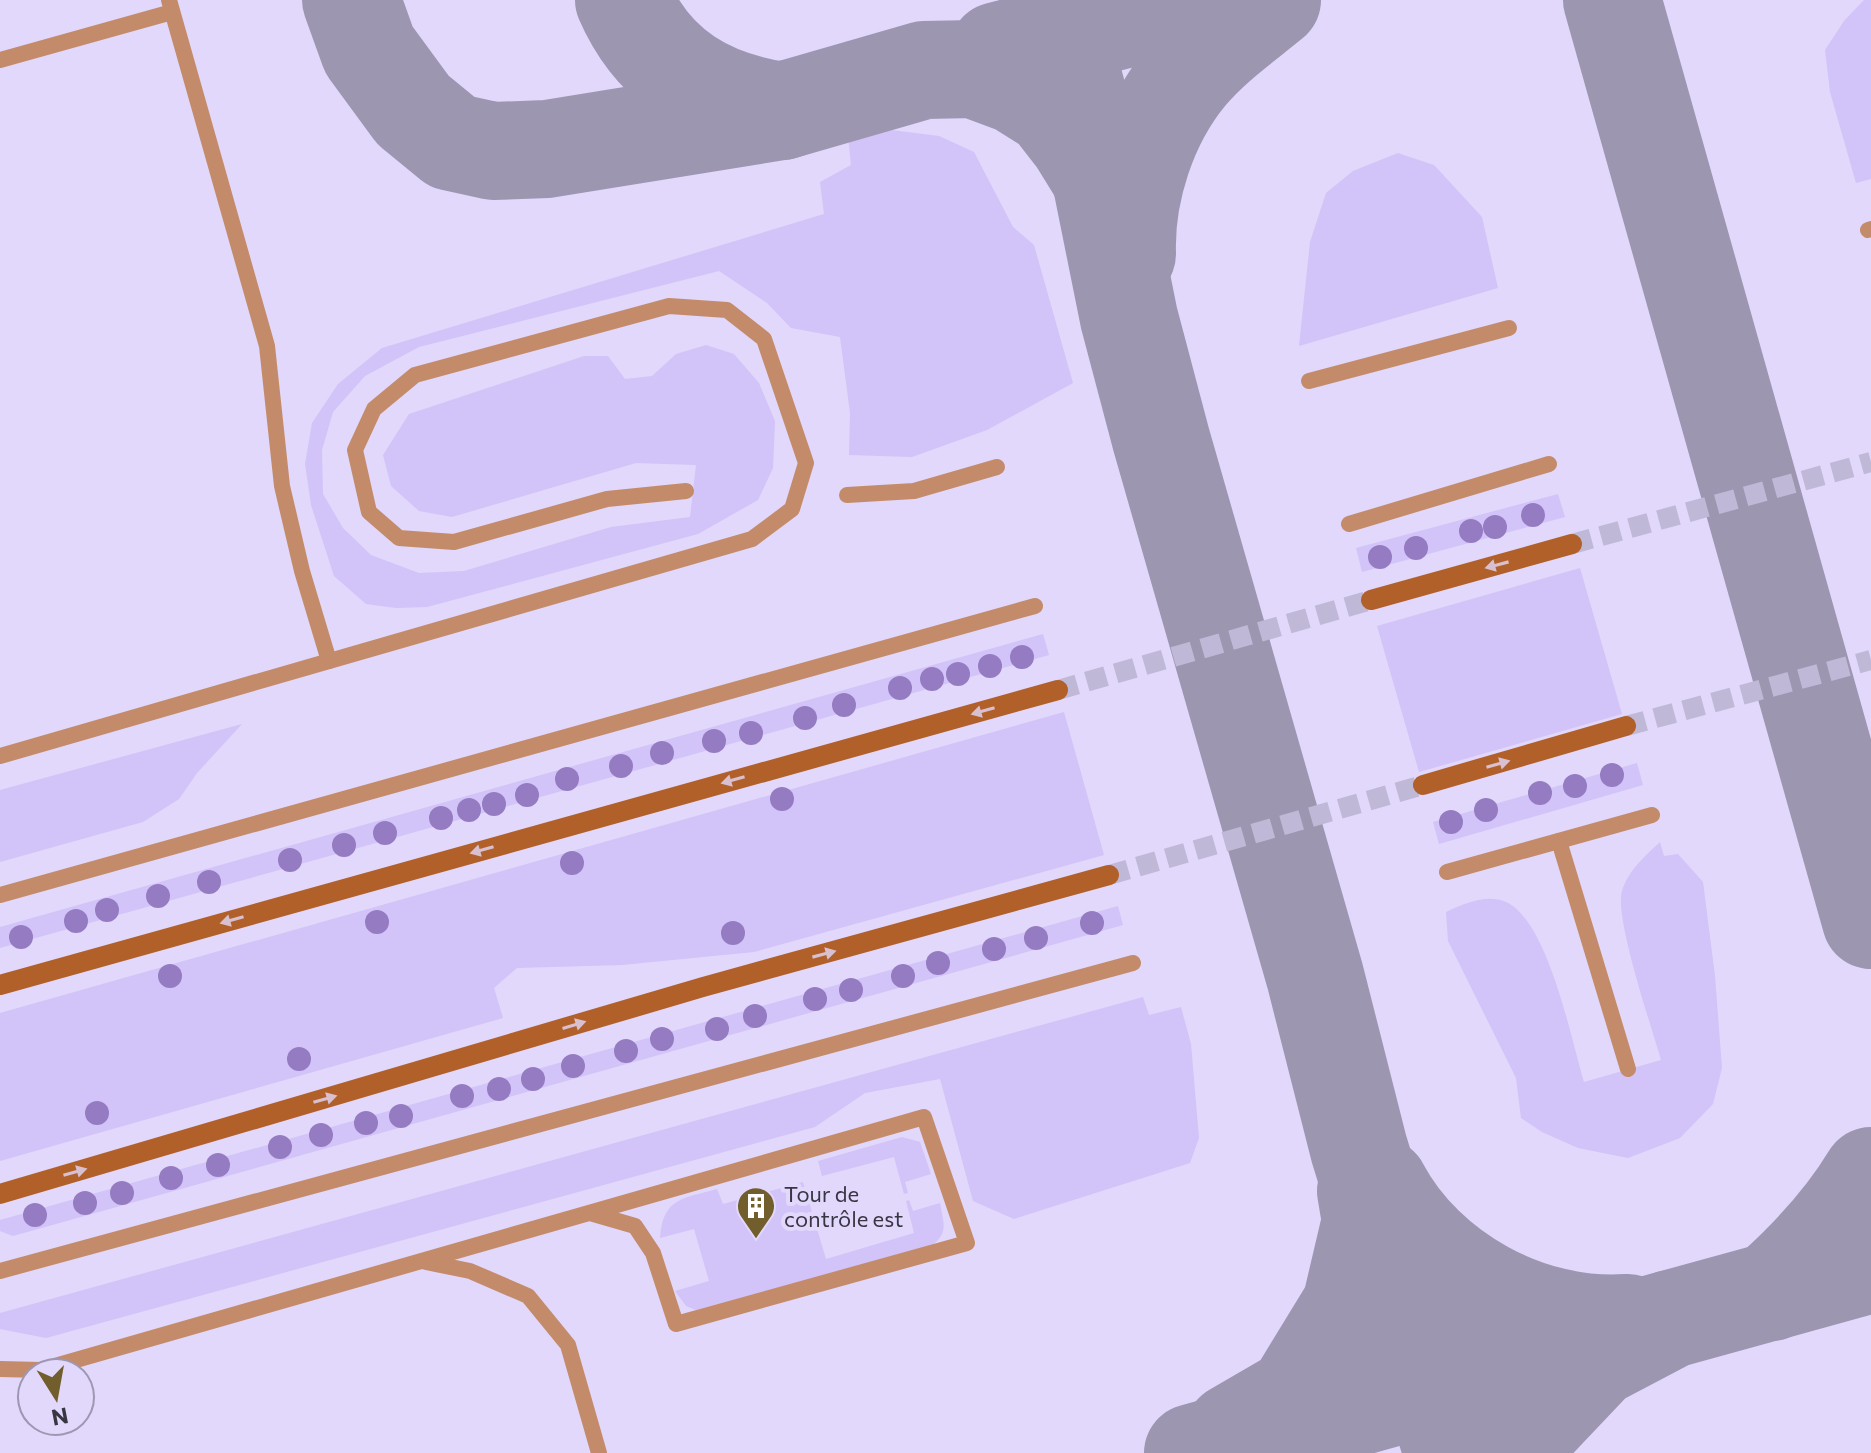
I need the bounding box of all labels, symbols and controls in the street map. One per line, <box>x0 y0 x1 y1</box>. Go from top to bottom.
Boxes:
one-way arrow <box>1485 560 1510 572</box>
one-way arrow <box>971 705 996 717</box>
one-way arrow <box>1486 757 1510 770</box>
one-way arrow <box>720 775 745 787</box>
one-way arrow <box>470 844 494 857</box>
one-way arrow <box>219 914 243 927</box>
one-way arrow <box>812 947 836 960</box>
one-way arrow <box>562 1018 586 1031</box>
one-way arrow <box>313 1092 337 1105</box>
one-way arrow <box>63 1165 87 1178</box>
place label: Tour de contrôle est <box>784 1180 903 1232</box>
building icon: Tour de contrôle est <box>735 1185 777 1240</box>
north arrow <box>16 1357 96 1437</box>
text: N <box>49 1402 71 1432</box>

